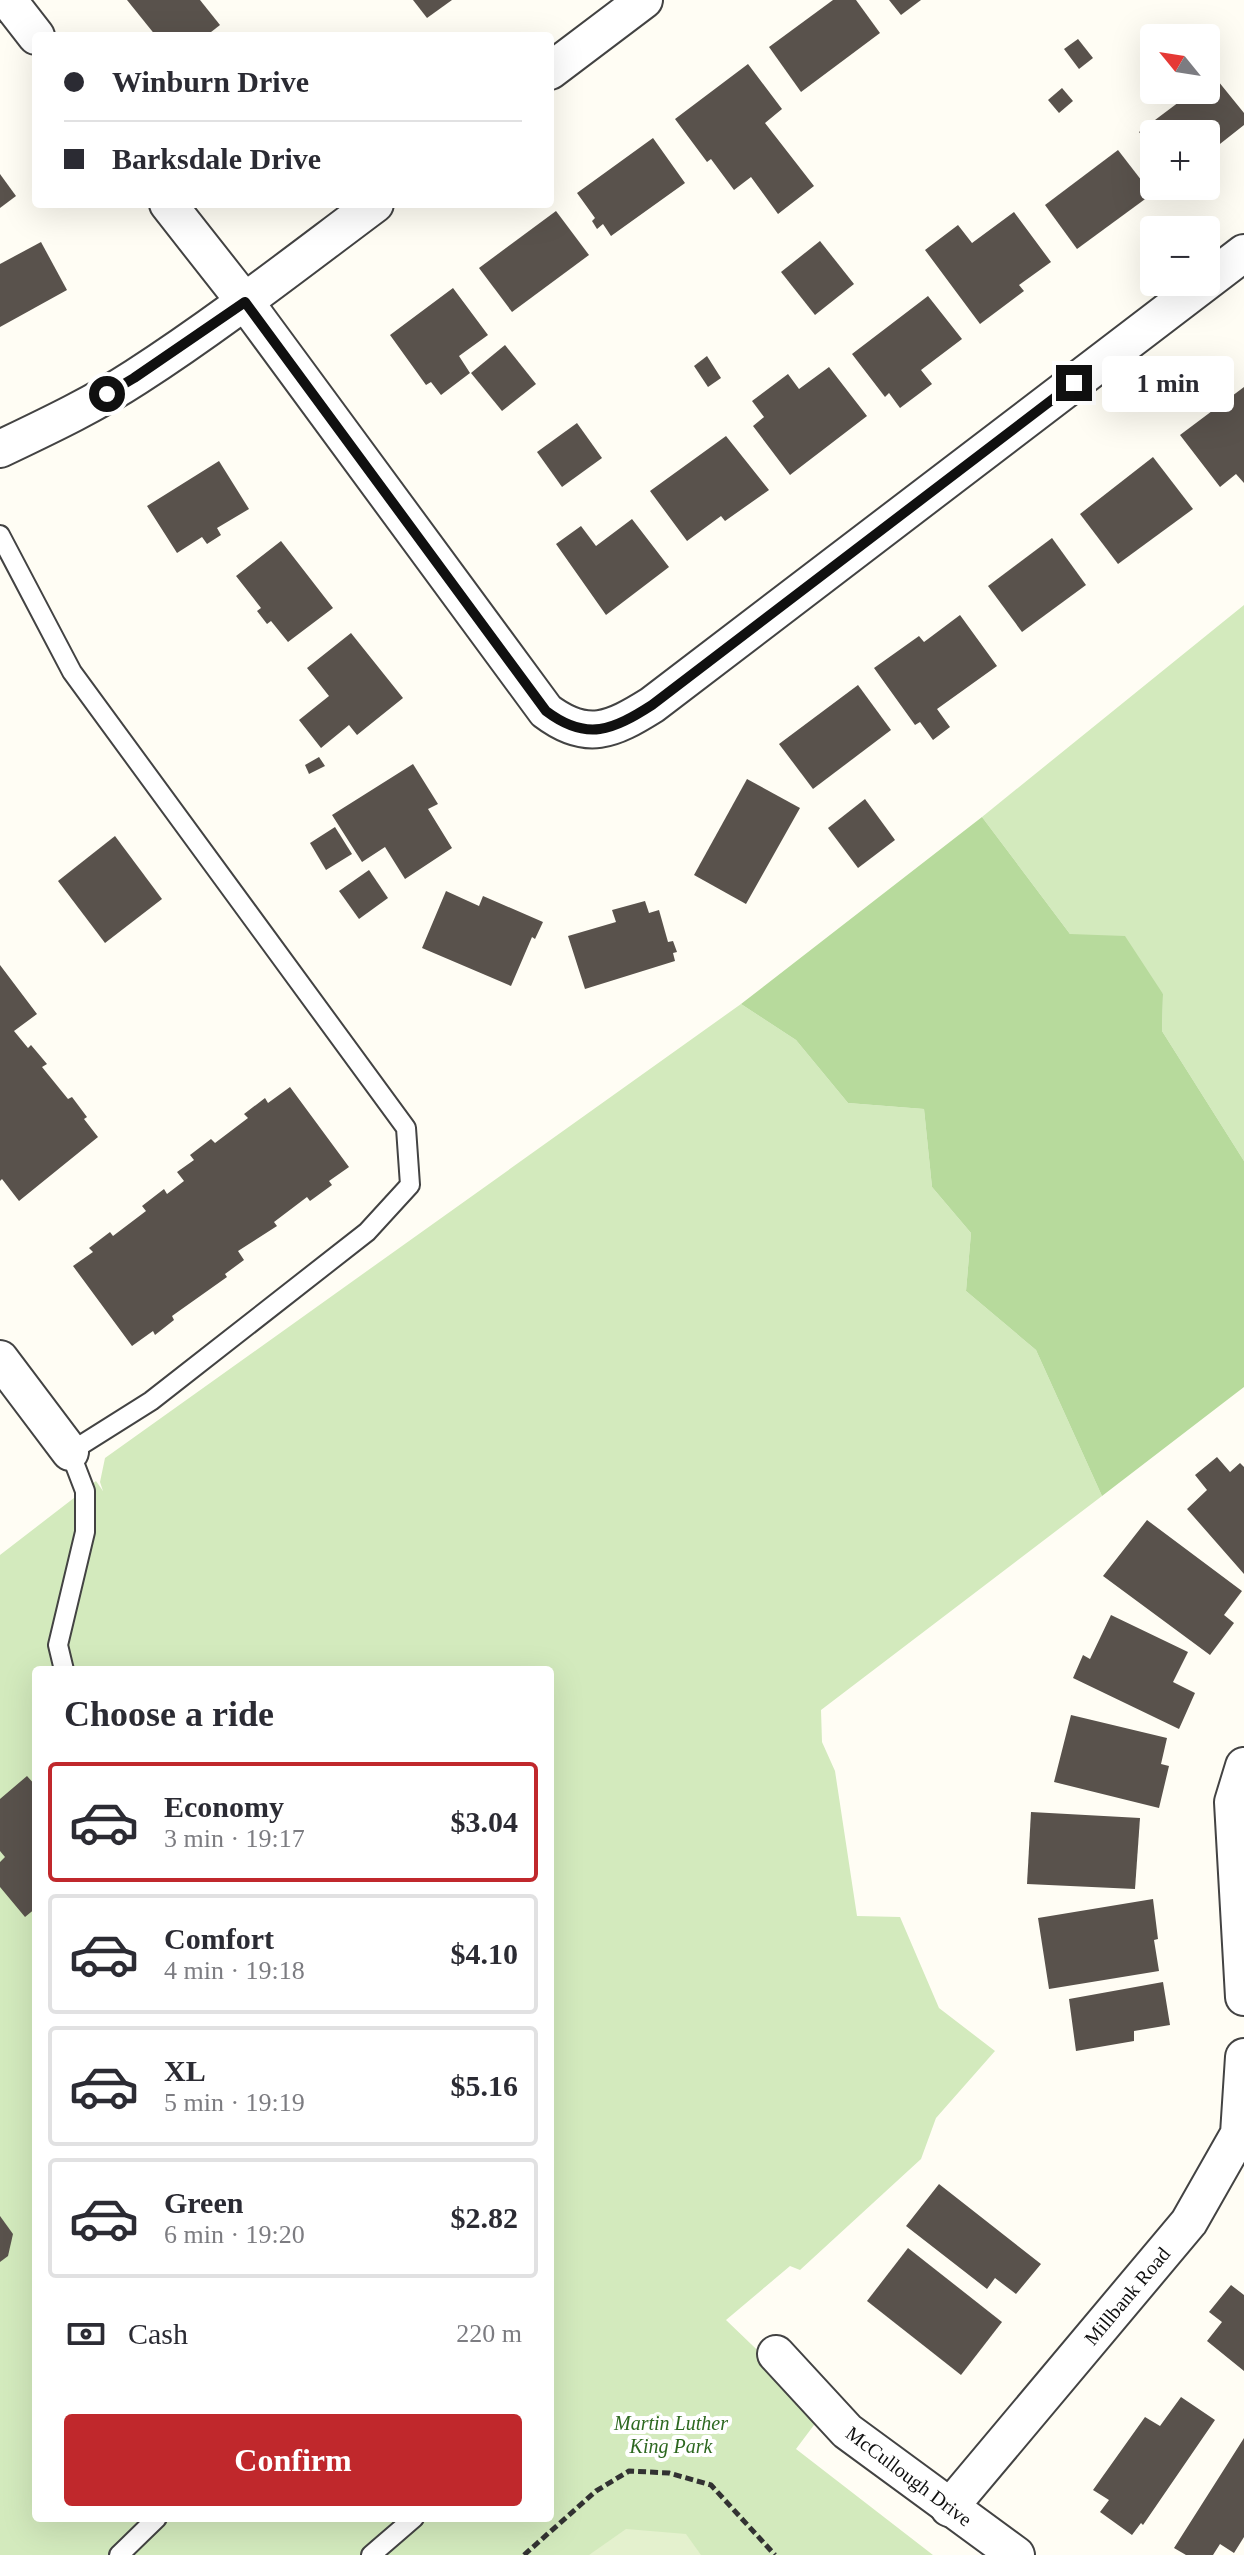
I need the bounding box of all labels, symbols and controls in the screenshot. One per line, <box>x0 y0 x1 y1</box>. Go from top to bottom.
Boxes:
north arrow <box>1140 24 1220 104</box>
map controls <box>1140 24 1220 296</box>
text: Winburn Drive <box>112 65 309 98</box>
button: + <box>1140 120 1220 200</box>
text: Barksdale Drive <box>112 142 321 175</box>
button: − <box>1140 216 1220 296</box>
callout: 1 min <box>1102 355 1234 411</box>
route end <box>1056 365 1092 401</box>
text: 1 min <box>1137 369 1199 398</box>
route start <box>89 376 125 412</box>
text: Choose a ride <box>64 1694 274 1734</box>
icon: car <box>68 1786 140 1858</box>
text: Economy <box>164 1790 284 1823</box>
text: $3.04 <box>451 1805 518 1838</box>
text: 3 min · 19:17 <box>164 1824 305 1853</box>
icon: car <box>68 1918 140 1990</box>
text: Comfort <box>164 1922 274 1955</box>
text: $4.10 <box>451 1937 518 1970</box>
text: 4 min · 19:18 <box>164 1956 305 1985</box>
icon: car <box>68 2050 140 2122</box>
text: XL <box>164 2054 206 2087</box>
text: $5.16 <box>451 2069 518 2102</box>
text: 5 min · 19:19 <box>164 2088 305 2117</box>
icon: car <box>68 2182 140 2254</box>
text: Green <box>164 2186 243 2219</box>
text: $2.82 <box>451 2201 518 2234</box>
text: 6 min · 19:20 <box>164 2220 305 2249</box>
street label: Millbank Road <box>1080 2243 1174 2349</box>
icon: cash <box>64 2312 108 2356</box>
text: Cash <box>128 2317 188 2350</box>
text: 220 m <box>456 2319 522 2348</box>
park label: Martin Luther King Park <box>613 2412 728 2458</box>
button: Confirm <box>64 2414 522 2506</box>
street label: McCullough Drive <box>841 2422 976 2531</box>

